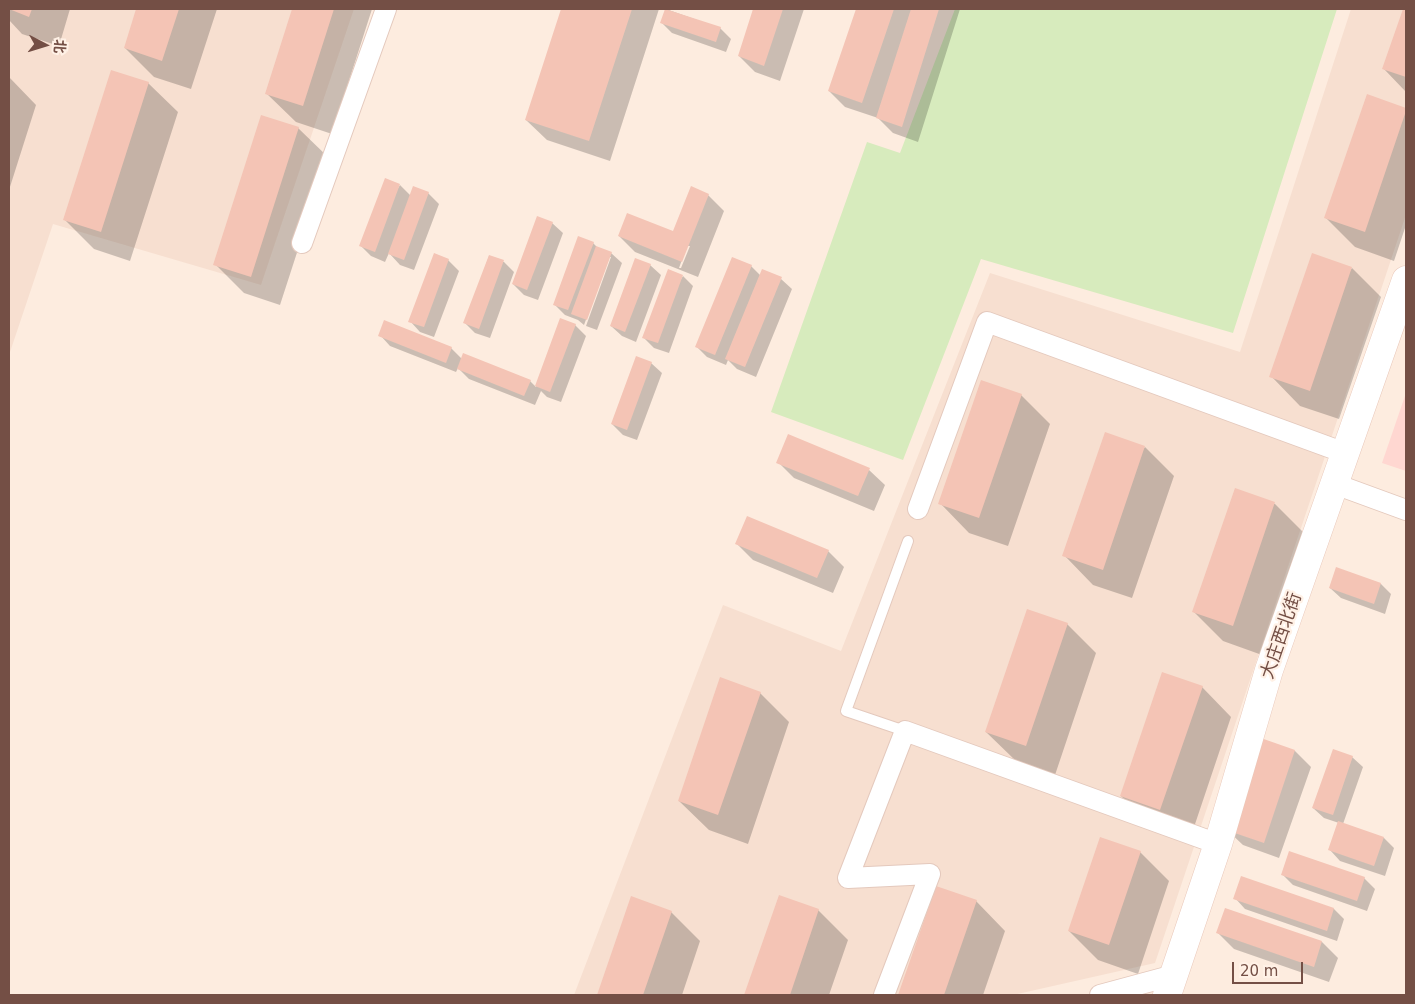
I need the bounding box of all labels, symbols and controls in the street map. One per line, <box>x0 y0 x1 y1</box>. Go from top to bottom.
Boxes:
north arrow <box>20 20 70 70</box>
text: 北 <box>51 39 69 54</box>
street label: 大庄西北街 <box>1257 590 1307 682</box>
scale bar <box>1235 952 1306 984</box>
text: 20 m <box>1240 962 1278 980</box>

